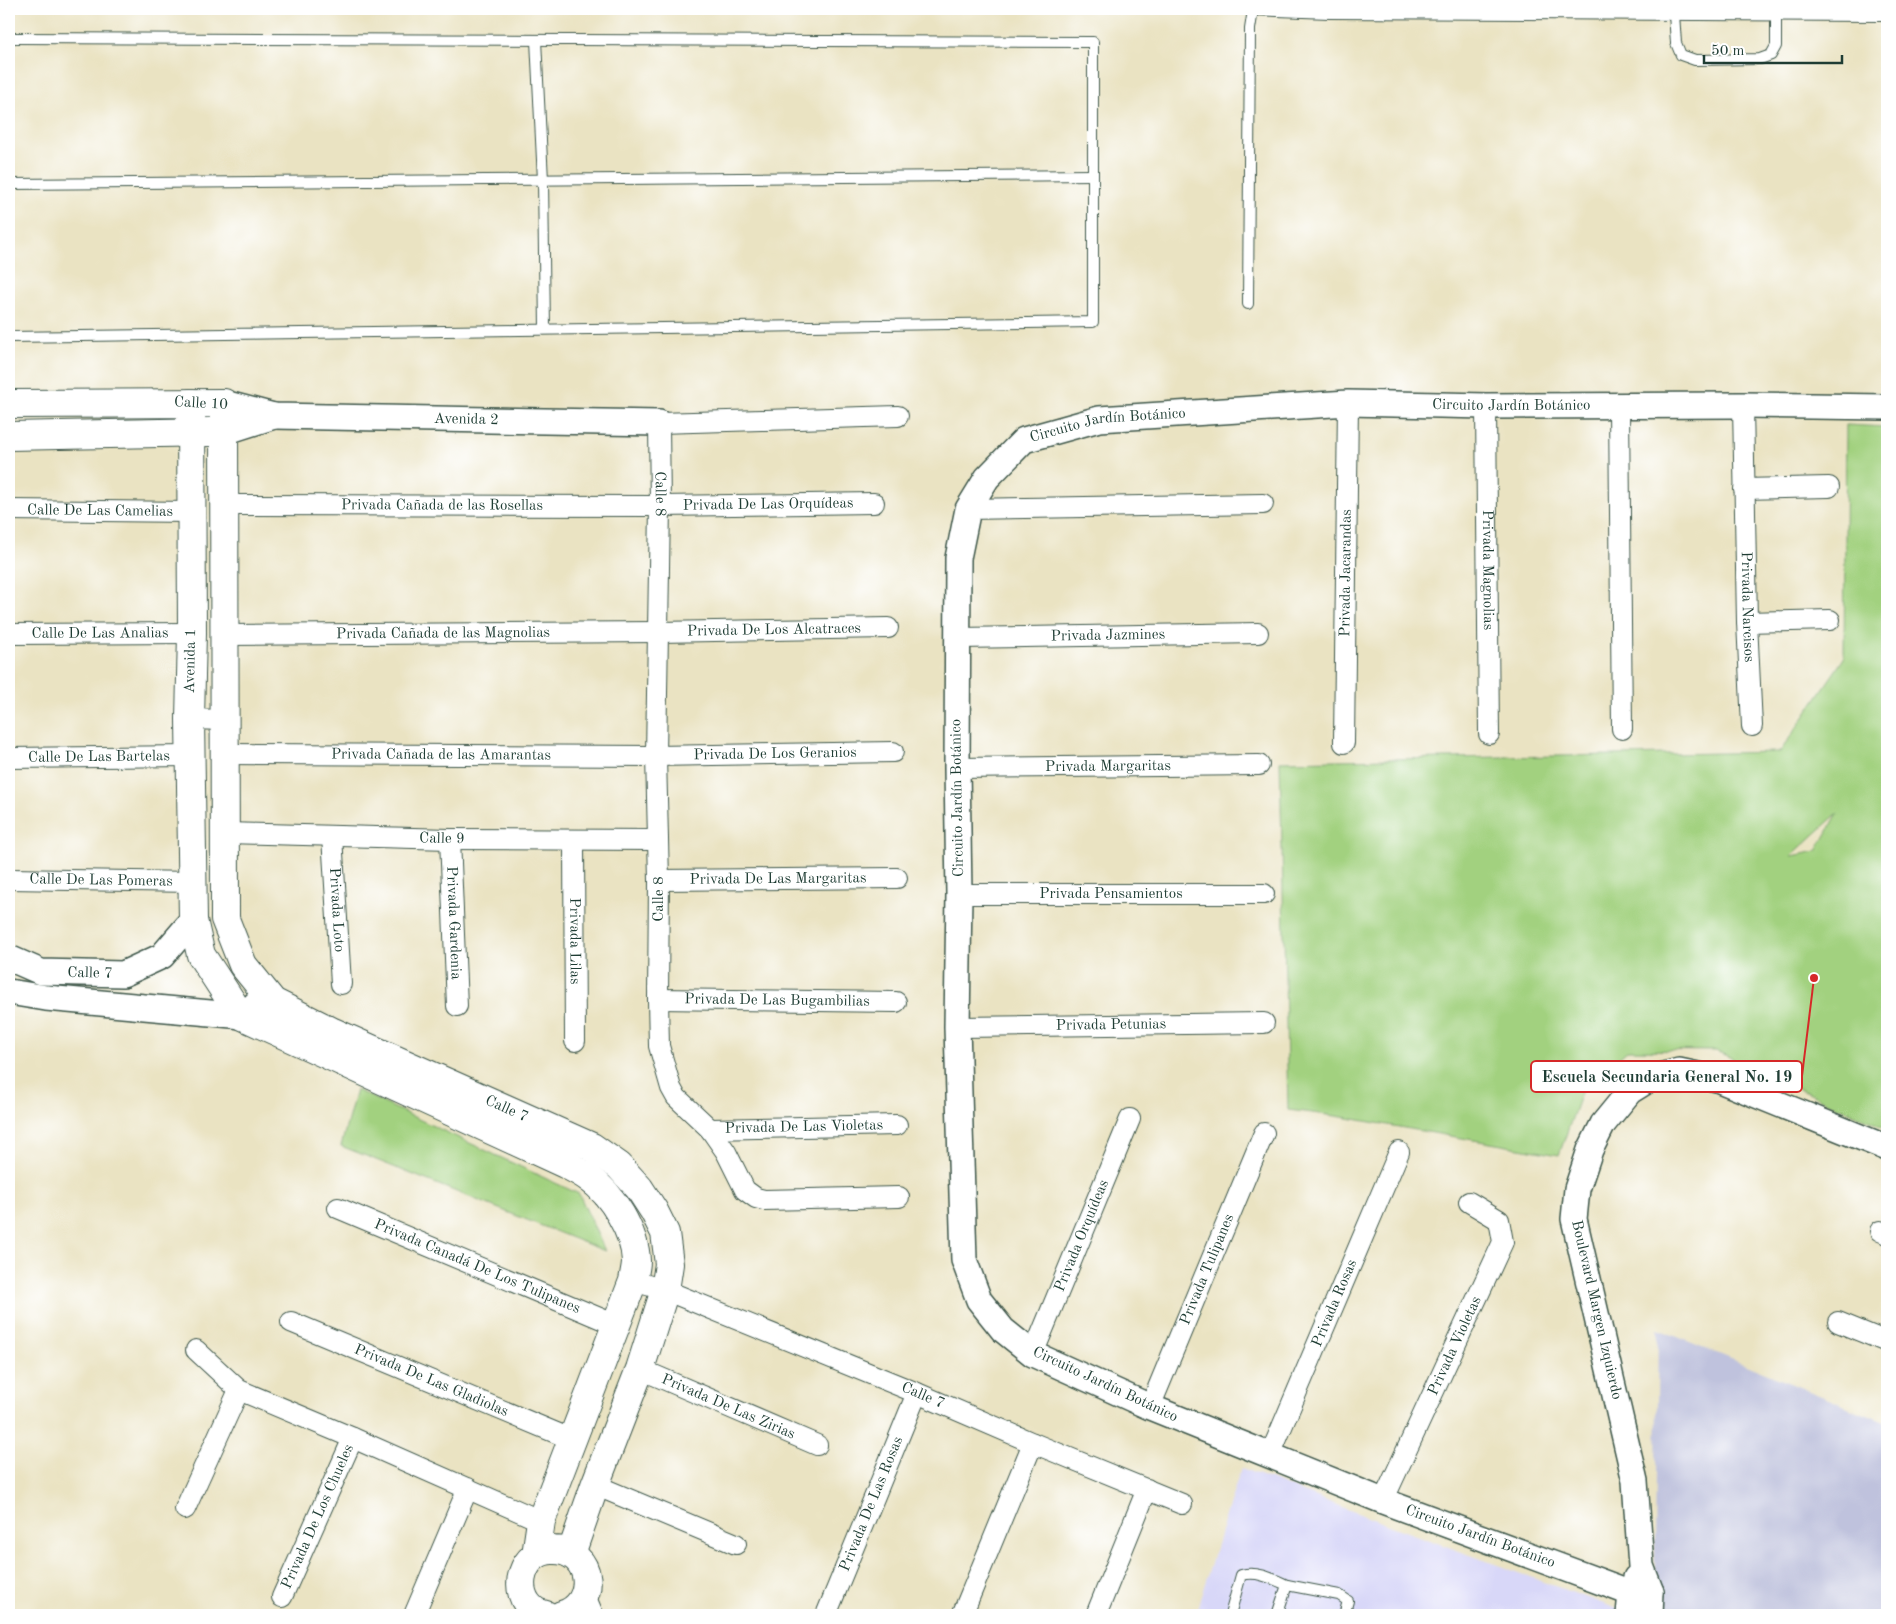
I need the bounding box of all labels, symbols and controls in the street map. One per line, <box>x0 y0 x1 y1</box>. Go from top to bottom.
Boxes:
scale bar <box>1704 32 1841 64</box>
text: 50 m <box>1711 44 1745 59</box>
street label: Calle 10 <box>174 395 228 413</box>
street label: Circuito Jardín Botánico <box>1432 397 1590 414</box>
street label: Circuito Jardín Botánico <box>1028 406 1186 445</box>
street label: Avenida 2 <box>434 411 499 428</box>
street label: Calle 8 <box>652 471 668 517</box>
street label: Privada De Las Orquídeas <box>683 496 853 513</box>
street label: Privada Cañada de las Rosellas <box>341 498 543 513</box>
street label: Calle De Las Camelias <box>27 503 173 519</box>
street label: Privada Jacarandas <box>1338 509 1354 637</box>
street label: Privada Magnolias <box>1479 510 1496 630</box>
street label: Privada Narcisos <box>1738 551 1756 663</box>
street label: Privada De Los Alcatraces <box>687 621 861 639</box>
street label: Privada Cañada de las Magnolias <box>336 625 550 642</box>
street label: Calle De Las Analias <box>32 626 168 641</box>
street label: Privada Jazmines <box>1051 627 1165 644</box>
street label: Avenida 1 <box>183 628 199 694</box>
street label: Circuito Jardín Botánico <box>949 719 967 877</box>
street label: Privada De Los Geranios <box>693 745 857 763</box>
street label: Privada Cañada de las Amarantas <box>331 747 551 763</box>
street label: Calle De Las Bartelas <box>28 749 170 765</box>
street label: Privada Margaritas <box>1045 758 1171 775</box>
street label: Calle 9 <box>419 831 465 847</box>
street label: Privada Gardenia <box>444 866 463 981</box>
street label: Privada Loto <box>326 867 347 953</box>
street label: Privada De Las Margaritas <box>689 871 867 887</box>
street label: Calle De Las Pomeras <box>29 872 173 889</box>
street label: Calle 8 <box>652 876 667 922</box>
street label: Privada Pensamientos <box>1039 887 1183 902</box>
street label: Privada Lilas <box>567 898 582 984</box>
street label: Calle 7 <box>67 965 113 981</box>
street label: Privada De Las Bugambilias <box>684 992 870 1009</box>
street label: Privada Petunias <box>1056 1017 1166 1033</box>
callout: Escuela Secundaria General No. 19 <box>1531 1061 1802 1092</box>
text: Escuela Secundaria General No. 19 <box>1542 1070 1792 1086</box>
street label: Calle 7 <box>483 1093 530 1125</box>
street label: Privada De Las Violetas <box>725 1118 883 1136</box>
street label: Privada Orquídeas <box>1052 1177 1112 1294</box>
street label: Privada Tulipanes <box>1178 1212 1237 1327</box>
street label: Privada Canadá De Los Tulipanes <box>372 1217 582 1317</box>
street label: Boulevard Margen Izquierdo <box>1568 1219 1624 1401</box>
street label: Privada Rosas <box>1309 1257 1360 1349</box>
street label: Privada Violetas <box>1426 1294 1484 1398</box>
street label: Privada De Las Gladiolas <box>352 1342 510 1420</box>
street label: Circuito Jardín Botánico <box>1030 1345 1180 1425</box>
street label: Privada De Las Zirias <box>659 1372 797 1442</box>
street label: Calle 7 <box>899 1380 947 1411</box>
street label: Privada De Las Rosas <box>837 1434 906 1574</box>
street label: Privada De Los Chueles <box>279 1442 357 1591</box>
street label: Circuito Jardín Botánico <box>1403 1503 1557 1571</box>

